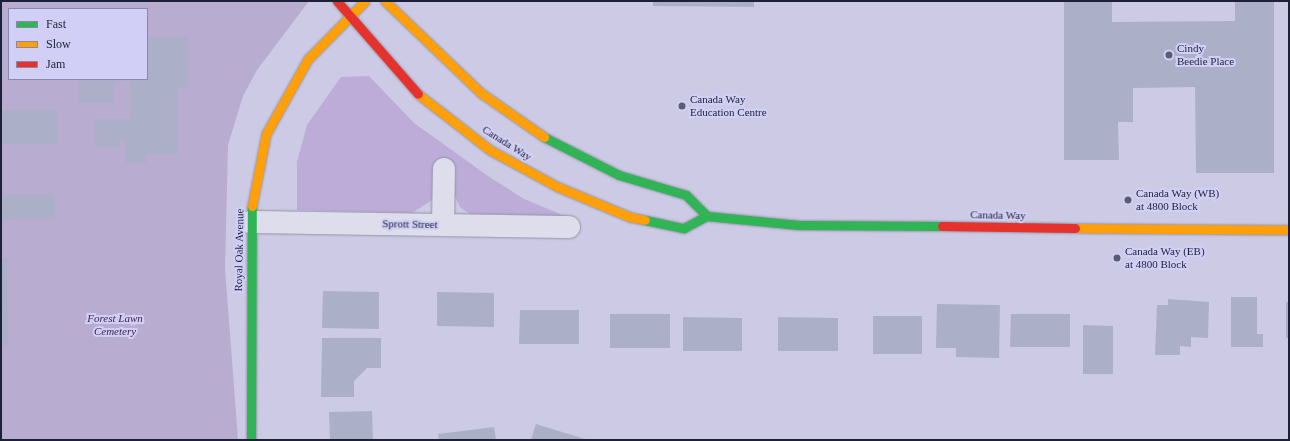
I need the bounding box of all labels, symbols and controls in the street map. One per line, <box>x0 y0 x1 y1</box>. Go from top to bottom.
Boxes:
legend <box>8 8 148 80</box>
text: Fast <box>46 17 66 31</box>
text: Slow <box>46 37 71 51</box>
place label: Cindy Beedie Place <box>1177 42 1234 68</box>
marker: Cindy Beedie Place <box>1164 50 1174 60</box>
text: Jam <box>46 57 65 71</box>
place label: Canada Way Education Centre <box>690 93 767 119</box>
marker: Canada Way Education Centre <box>677 101 687 111</box>
street label: Canada Way <box>480 123 534 163</box>
place label: Canada Way (WB) at 4800 Block <box>1136 187 1219 213</box>
marker: Canada Way (WB) at 4800 Block <box>1123 195 1133 205</box>
street label: Royal Oak Avenue <box>232 208 246 292</box>
street label: Canada Way <box>970 208 1026 222</box>
street label: Sprott Street <box>382 217 438 231</box>
place label: Canada Way (EB) at 4800 Block <box>1125 245 1205 271</box>
marker: Canada Way (EB) at 4800 Block <box>1112 253 1122 263</box>
park label: Forest Lawn Cemetery <box>87 312 143 338</box>

